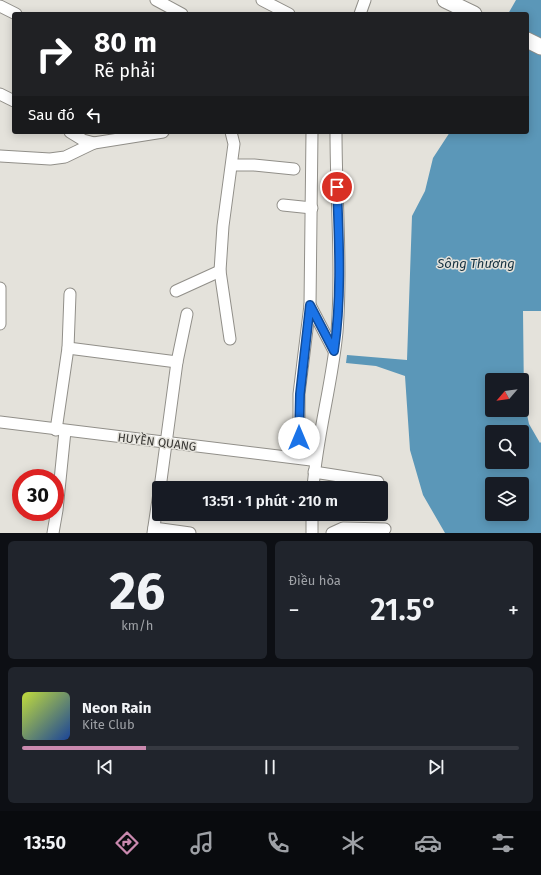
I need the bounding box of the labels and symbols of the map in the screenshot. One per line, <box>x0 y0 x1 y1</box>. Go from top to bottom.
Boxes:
pin <box>320 170 354 204</box>
water label: Sông Thương <box>436 256 515 271</box>
north arrow <box>485 373 529 417</box>
position arrow <box>278 417 320 459</box>
street label: HUYỀN QUANG <box>117 427 198 454</box>
speed limit sign: 30 <box>12 469 64 521</box>

